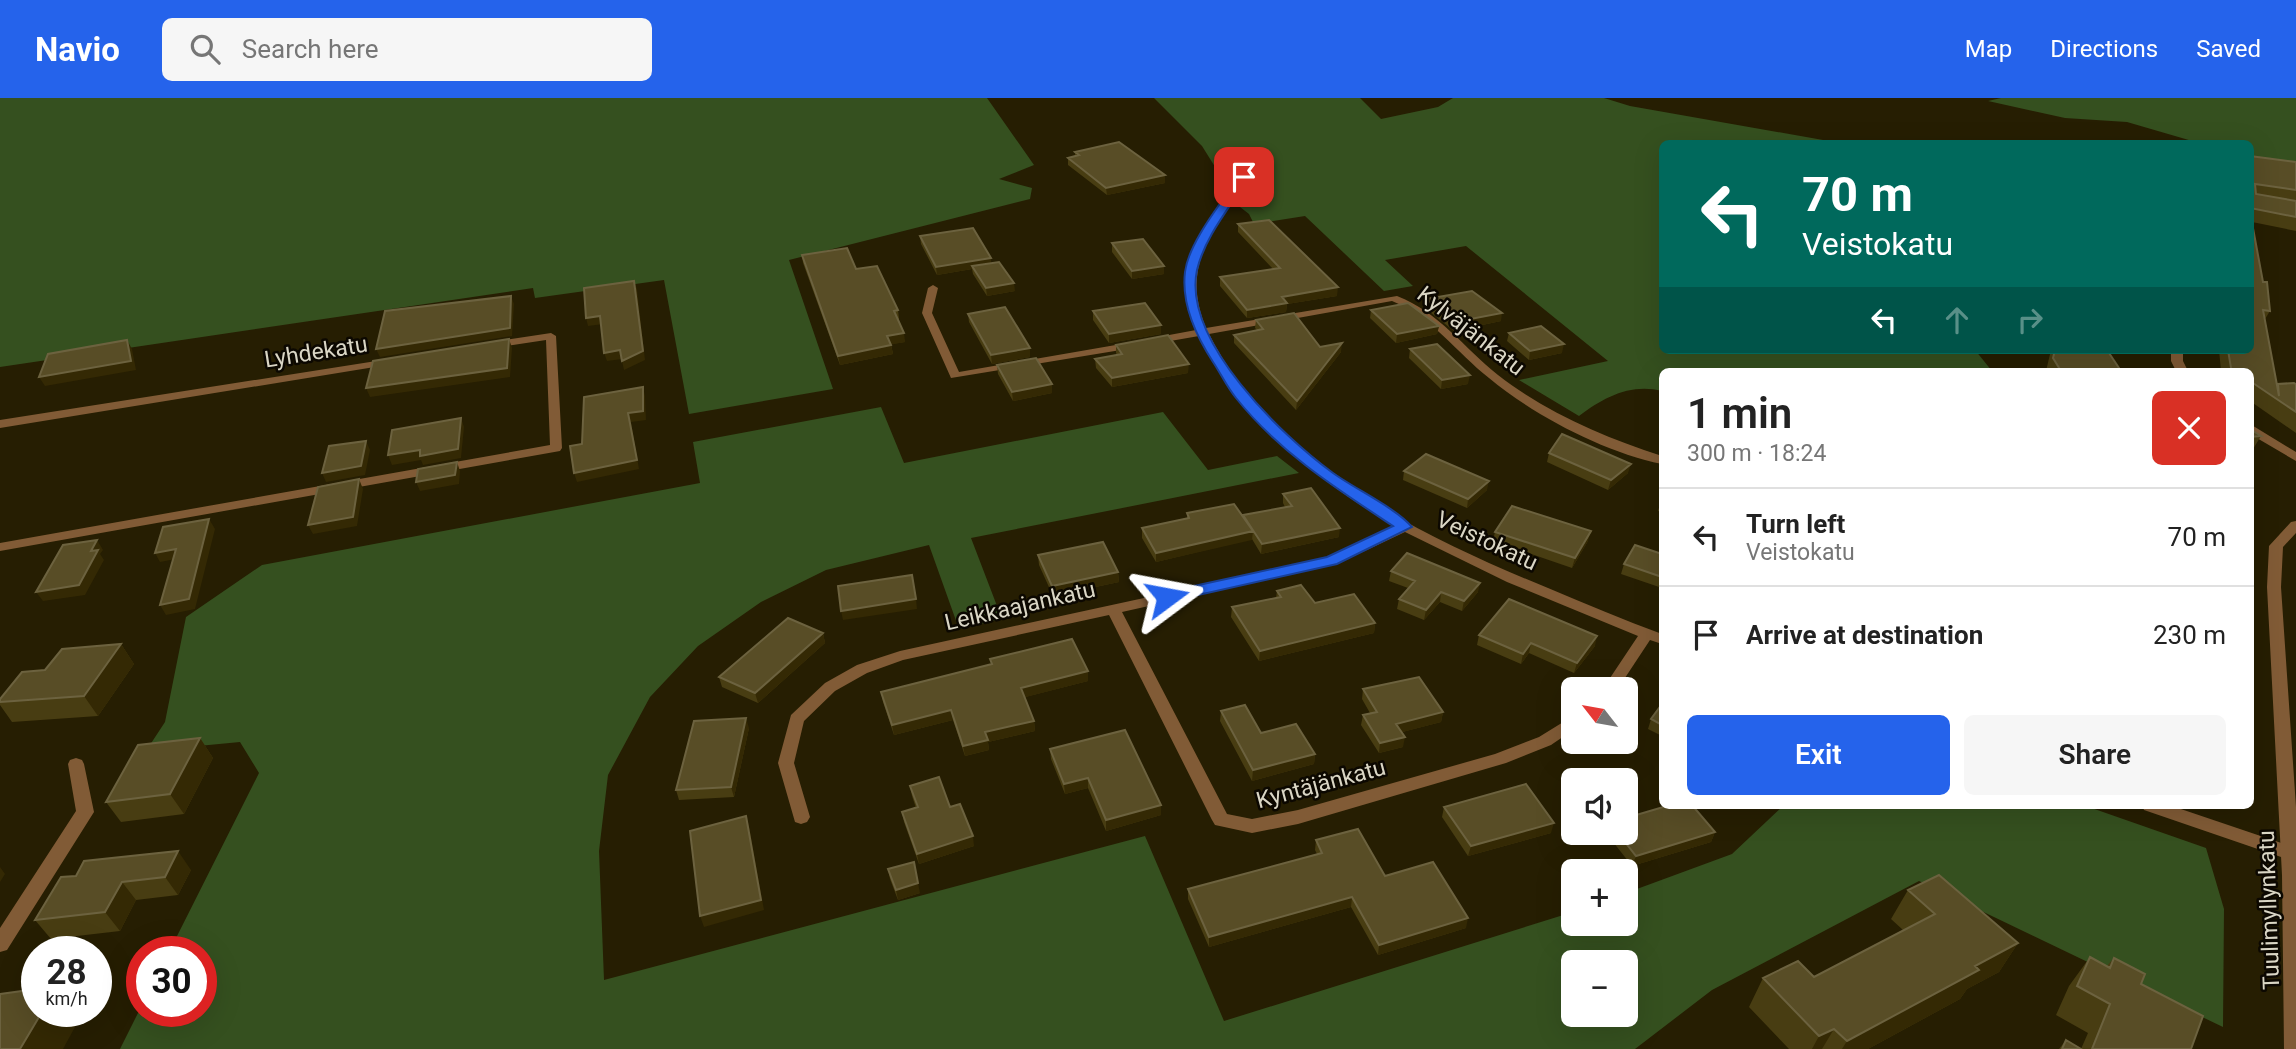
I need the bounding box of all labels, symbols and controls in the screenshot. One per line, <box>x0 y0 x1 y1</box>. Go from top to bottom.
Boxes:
search box <box>162 18 652 81</box>
text: Navio <box>35 30 120 69</box>
icon: search <box>186 30 224 68</box>
text: Search here <box>242 34 379 64</box>
text: Map <box>1965 35 2012 63</box>
text: Directions <box>2050 35 2158 63</box>
text: Saved <box>2196 35 2261 63</box>
pin <box>1214 147 1274 207</box>
icon: arrive <box>1225 158 1263 196</box>
text: 70 m <box>1802 166 1913 223</box>
icon: left <box>1687 168 1778 259</box>
text: Veistokatu <box>1802 225 1953 263</box>
street label: Kylväjänkatu <box>1412 281 1530 381</box>
icon: left <box>1865 301 1903 339</box>
icon: ahead <box>1938 301 1976 339</box>
icon: right <box>2011 301 2049 339</box>
street label: Lyhdekatu <box>263 331 369 373</box>
text: 1 min <box>1687 389 1792 438</box>
button: close <box>2152 391 2226 465</box>
text: 300 m · 18:24 <box>1687 440 1826 467</box>
street label: Veistokatu <box>1432 506 1542 576</box>
text: Turn left <box>1746 509 1845 539</box>
icon: left <box>1687 518 1725 556</box>
text: 70 m <box>2168 522 2226 552</box>
text: Veistokatu <box>1746 539 1855 566</box>
position arrow <box>1130 560 1204 634</box>
street label: Leikkaajankatu <box>942 576 1098 636</box>
icon: arrive <box>1687 616 1725 654</box>
text: Arrive at destination <box>1746 620 1983 650</box>
text: 230 m <box>2153 620 2226 650</box>
north arrow <box>1561 677 1638 754</box>
map controls <box>1561 677 1638 1027</box>
button: Exit <box>1687 715 1950 795</box>
button: Share <box>1964 715 2226 795</box>
street label: Kyntäjänkatu <box>1253 754 1389 814</box>
button: sound <box>1561 768 1638 845</box>
street label: Tuulimyllynkatu <box>2253 830 2285 990</box>
button: + <box>1561 859 1638 936</box>
speed limit sign: 30 <box>126 936 217 1027</box>
button: − <box>1561 950 1638 1027</box>
text: 28 <box>46 952 87 993</box>
text: km/h <box>45 988 88 1009</box>

